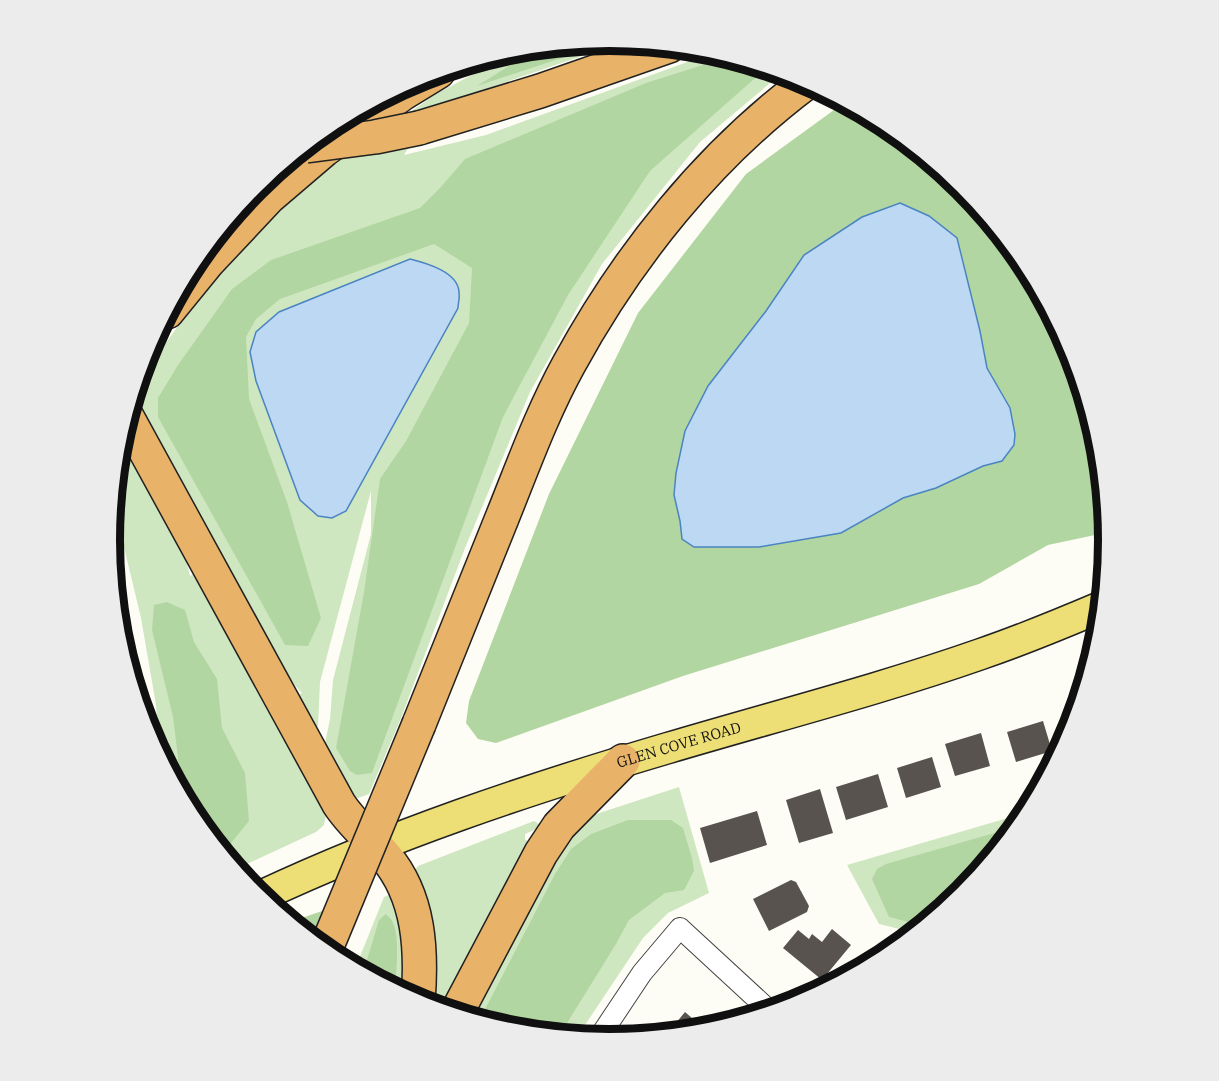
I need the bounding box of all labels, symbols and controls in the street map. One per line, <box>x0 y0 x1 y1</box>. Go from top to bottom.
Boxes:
street label: GLEN COVE ROAD <box>614 717 743 772</box>

